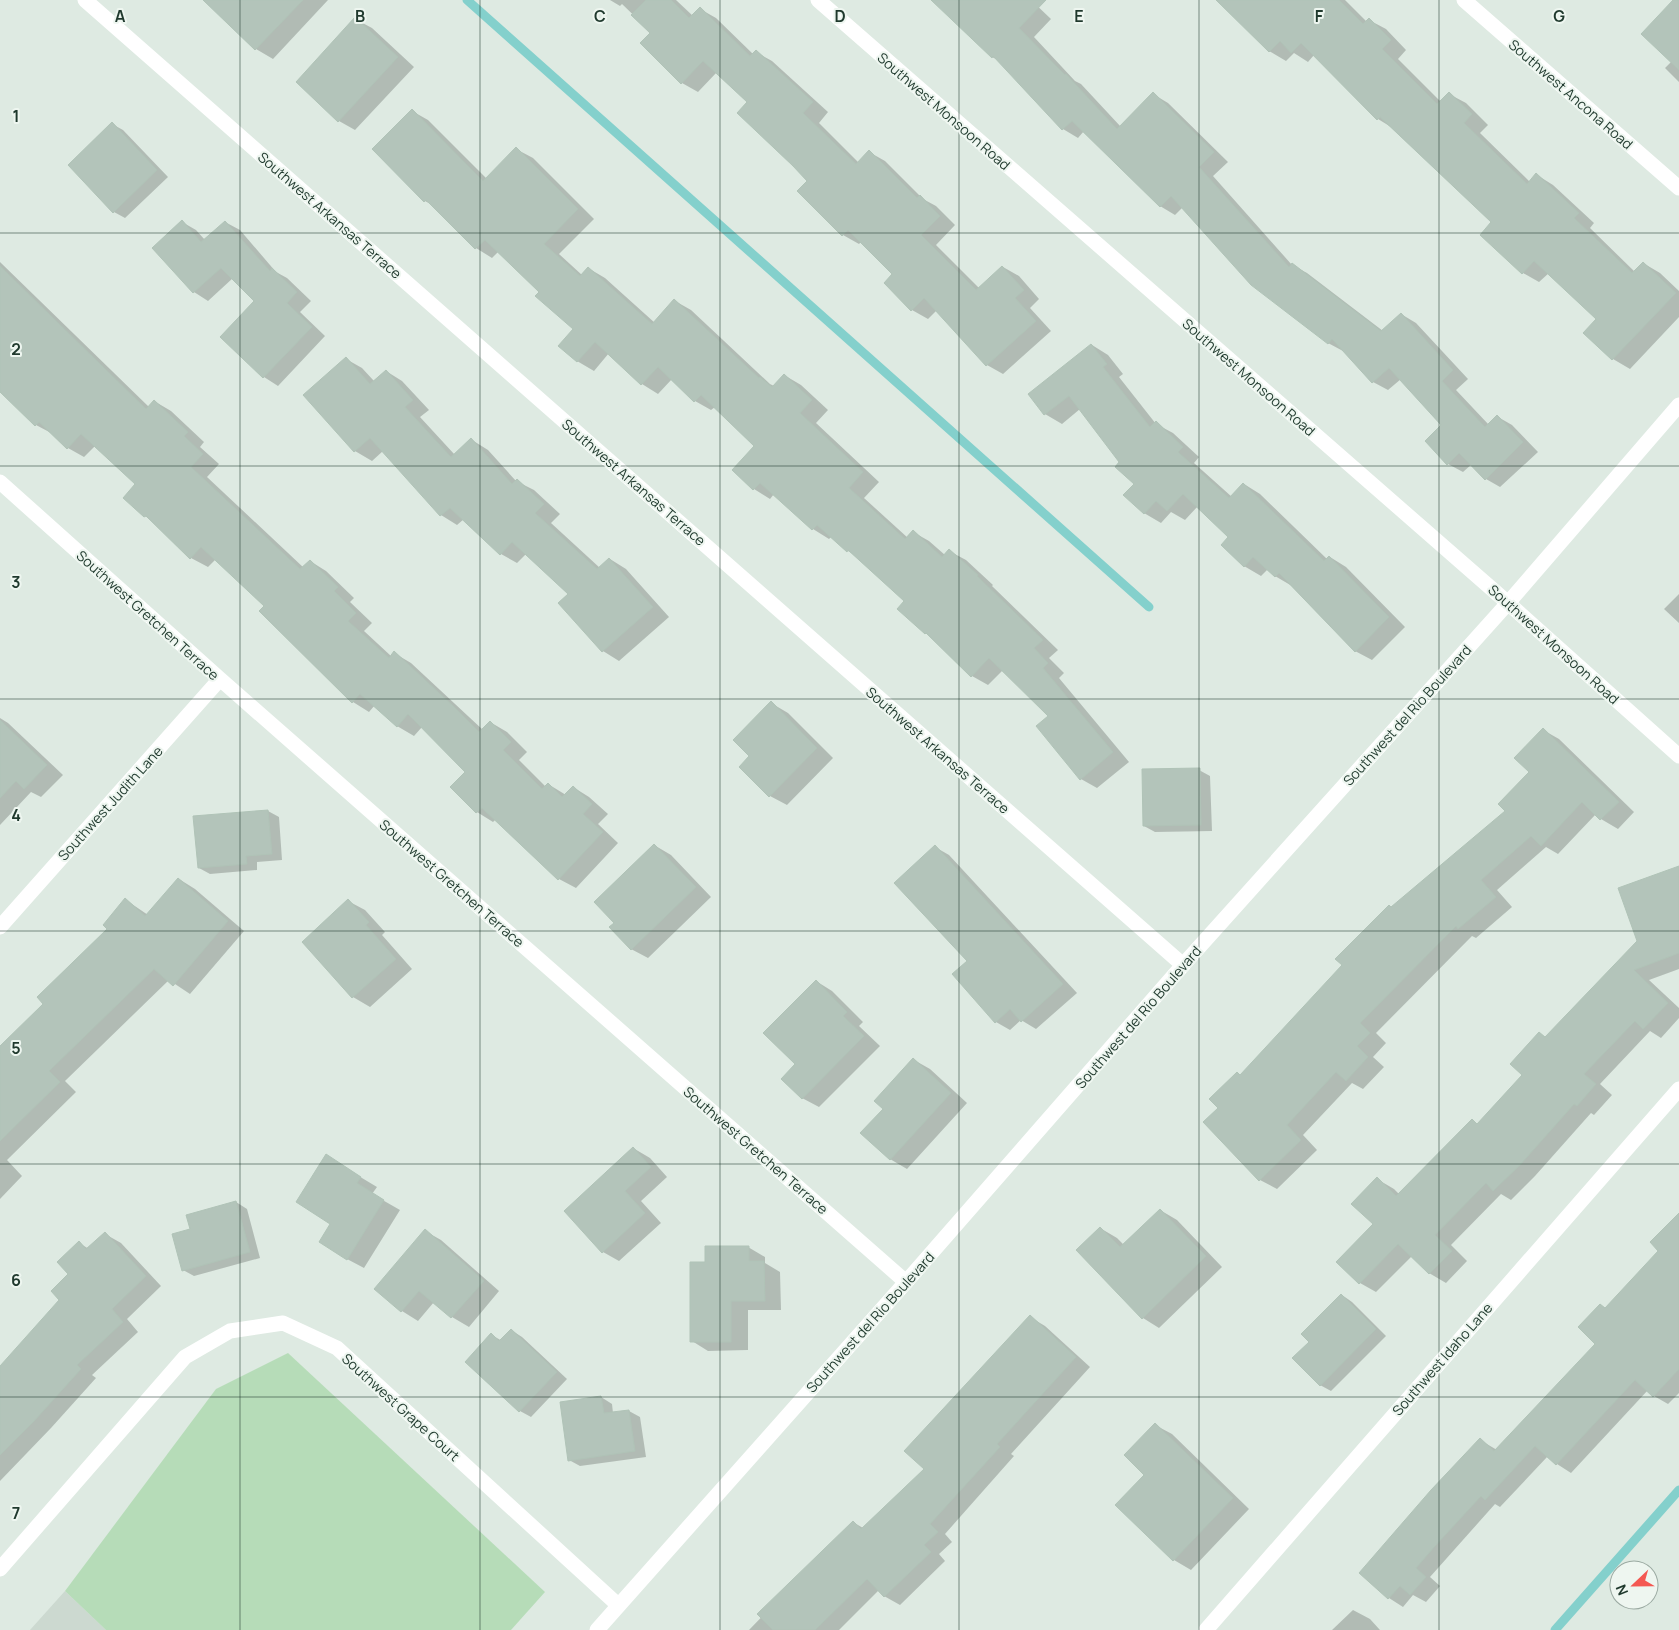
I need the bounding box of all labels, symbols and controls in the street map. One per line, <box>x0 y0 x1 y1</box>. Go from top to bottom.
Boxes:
text: A <box>115 5 126 27</box>
text: B <box>355 5 365 27</box>
text: C <box>594 5 606 27</box>
text: D <box>834 5 846 27</box>
text: E <box>1074 5 1084 27</box>
text: F <box>1315 5 1324 27</box>
text: G <box>1553 5 1565 27</box>
street label: Southwest Ancona Road <box>1505 35 1637 153</box>
street label: Southwest Monsoon Road <box>874 48 1014 174</box>
text: 1 <box>12 105 20 127</box>
street label: Southwest Arkansas Terrace <box>254 147 406 283</box>
street label: Southwest Monsoon Road <box>1179 314 1319 440</box>
text: 2 <box>11 338 21 360</box>
street label: Southwest Arkansas Terrace <box>558 414 710 550</box>
street label: Southwest Gretchen Terrace <box>73 546 223 684</box>
text: 3 <box>11 571 21 593</box>
street label: Southwest Monsoon Road <box>1484 580 1624 708</box>
street label: Southwest del Rio Boulevard <box>1339 641 1475 789</box>
street label: Southwest Arkansas Terrace <box>862 682 1014 818</box>
street label: Southwest Judith Lane <box>53 742 167 864</box>
text: 4 <box>11 804 21 826</box>
street label: Southwest Gretchen Terrace <box>376 815 528 951</box>
street label: Southwest del Rio Boulevard <box>1071 942 1205 1092</box>
text: 5 <box>11 1037 21 1059</box>
street label: Southwest Gretchen Terrace <box>680 1082 832 1218</box>
street label: Southwest del Rio Boulevard <box>802 1248 938 1396</box>
text: 6 <box>11 1269 21 1291</box>
street label: Southwest Idaho Lane <box>1388 1299 1496 1419</box>
street label: Southwest Grape Court <box>338 1349 464 1465</box>
text: 7 <box>12 1502 20 1524</box>
north arrow <box>1609 1560 1659 1610</box>
text: N <box>1611 1582 1632 1598</box>

